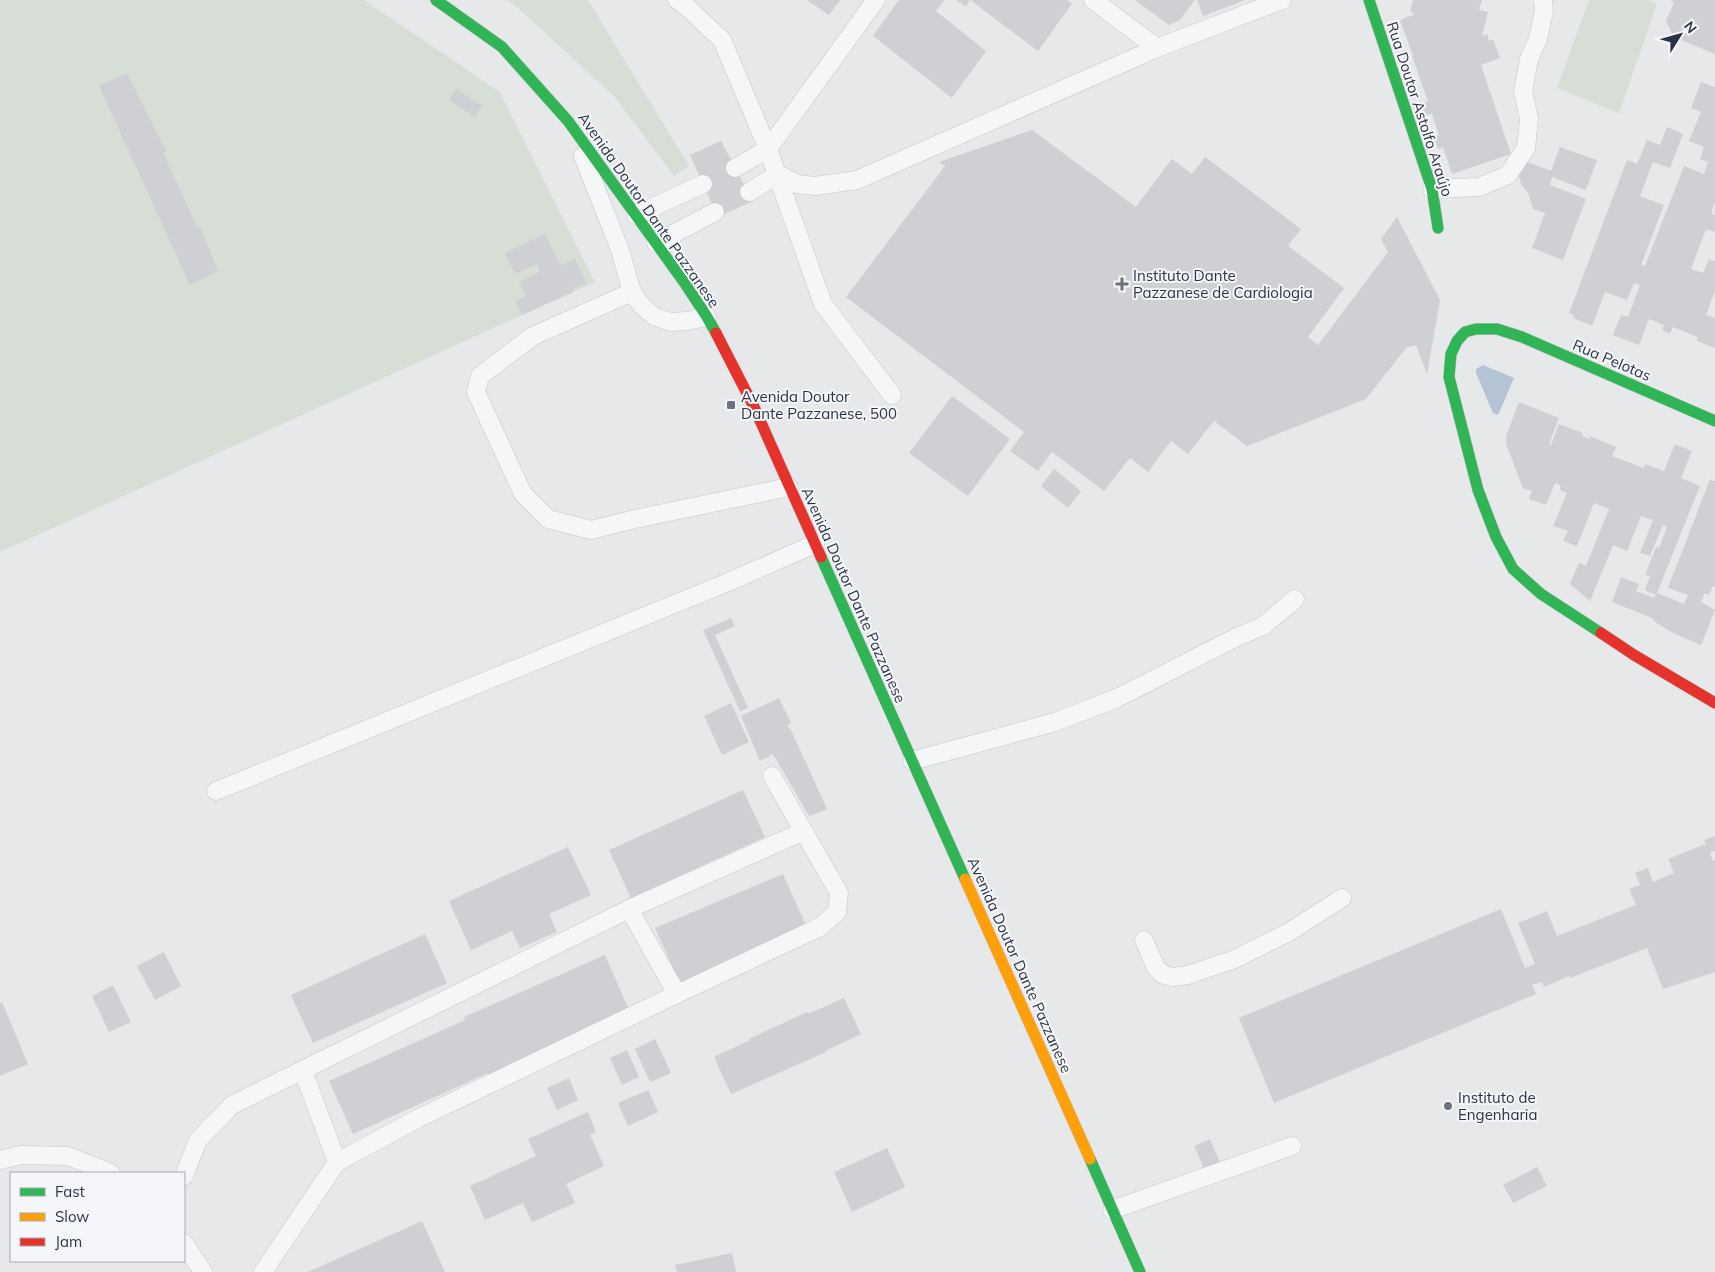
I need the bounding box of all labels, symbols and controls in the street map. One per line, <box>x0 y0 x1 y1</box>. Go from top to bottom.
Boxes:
north arrow <box>1655 10 1705 60</box>
text: N <box>1680 18 1701 37</box>
street label: Rua Doutor Astolfo Araújo <box>1383 19 1457 199</box>
street label: Avenida Doutor Dante Pazzanese <box>574 109 724 311</box>
place label: Instituto Dante Pazzanese de Cardiologia <box>1133 266 1313 302</box>
marker: Instituto Dante Pazzanese de Cardiologia <box>1115 277 1129 291</box>
street label: Rua Pelotas <box>1570 335 1654 385</box>
place label: Avenida Doutor Dante Pazzanese, 500 <box>741 387 897 423</box>
marker: Avenida Doutor Dante Pazzanese, 500 <box>725 399 737 411</box>
street label: Avenida Doutor Dante Pazzanese <box>798 484 910 706</box>
street label: Avenida Doutor Dante Pazzanese <box>964 854 1076 1076</box>
place label: Instituto de Engenharia <box>1458 1088 1537 1124</box>
marker: Instituto de Engenharia <box>1442 1100 1454 1112</box>
legend <box>10 1172 185 1262</box>
text: Fast <box>55 1182 85 1201</box>
text: Slow <box>55 1207 89 1226</box>
text: Jam <box>55 1232 82 1251</box>

